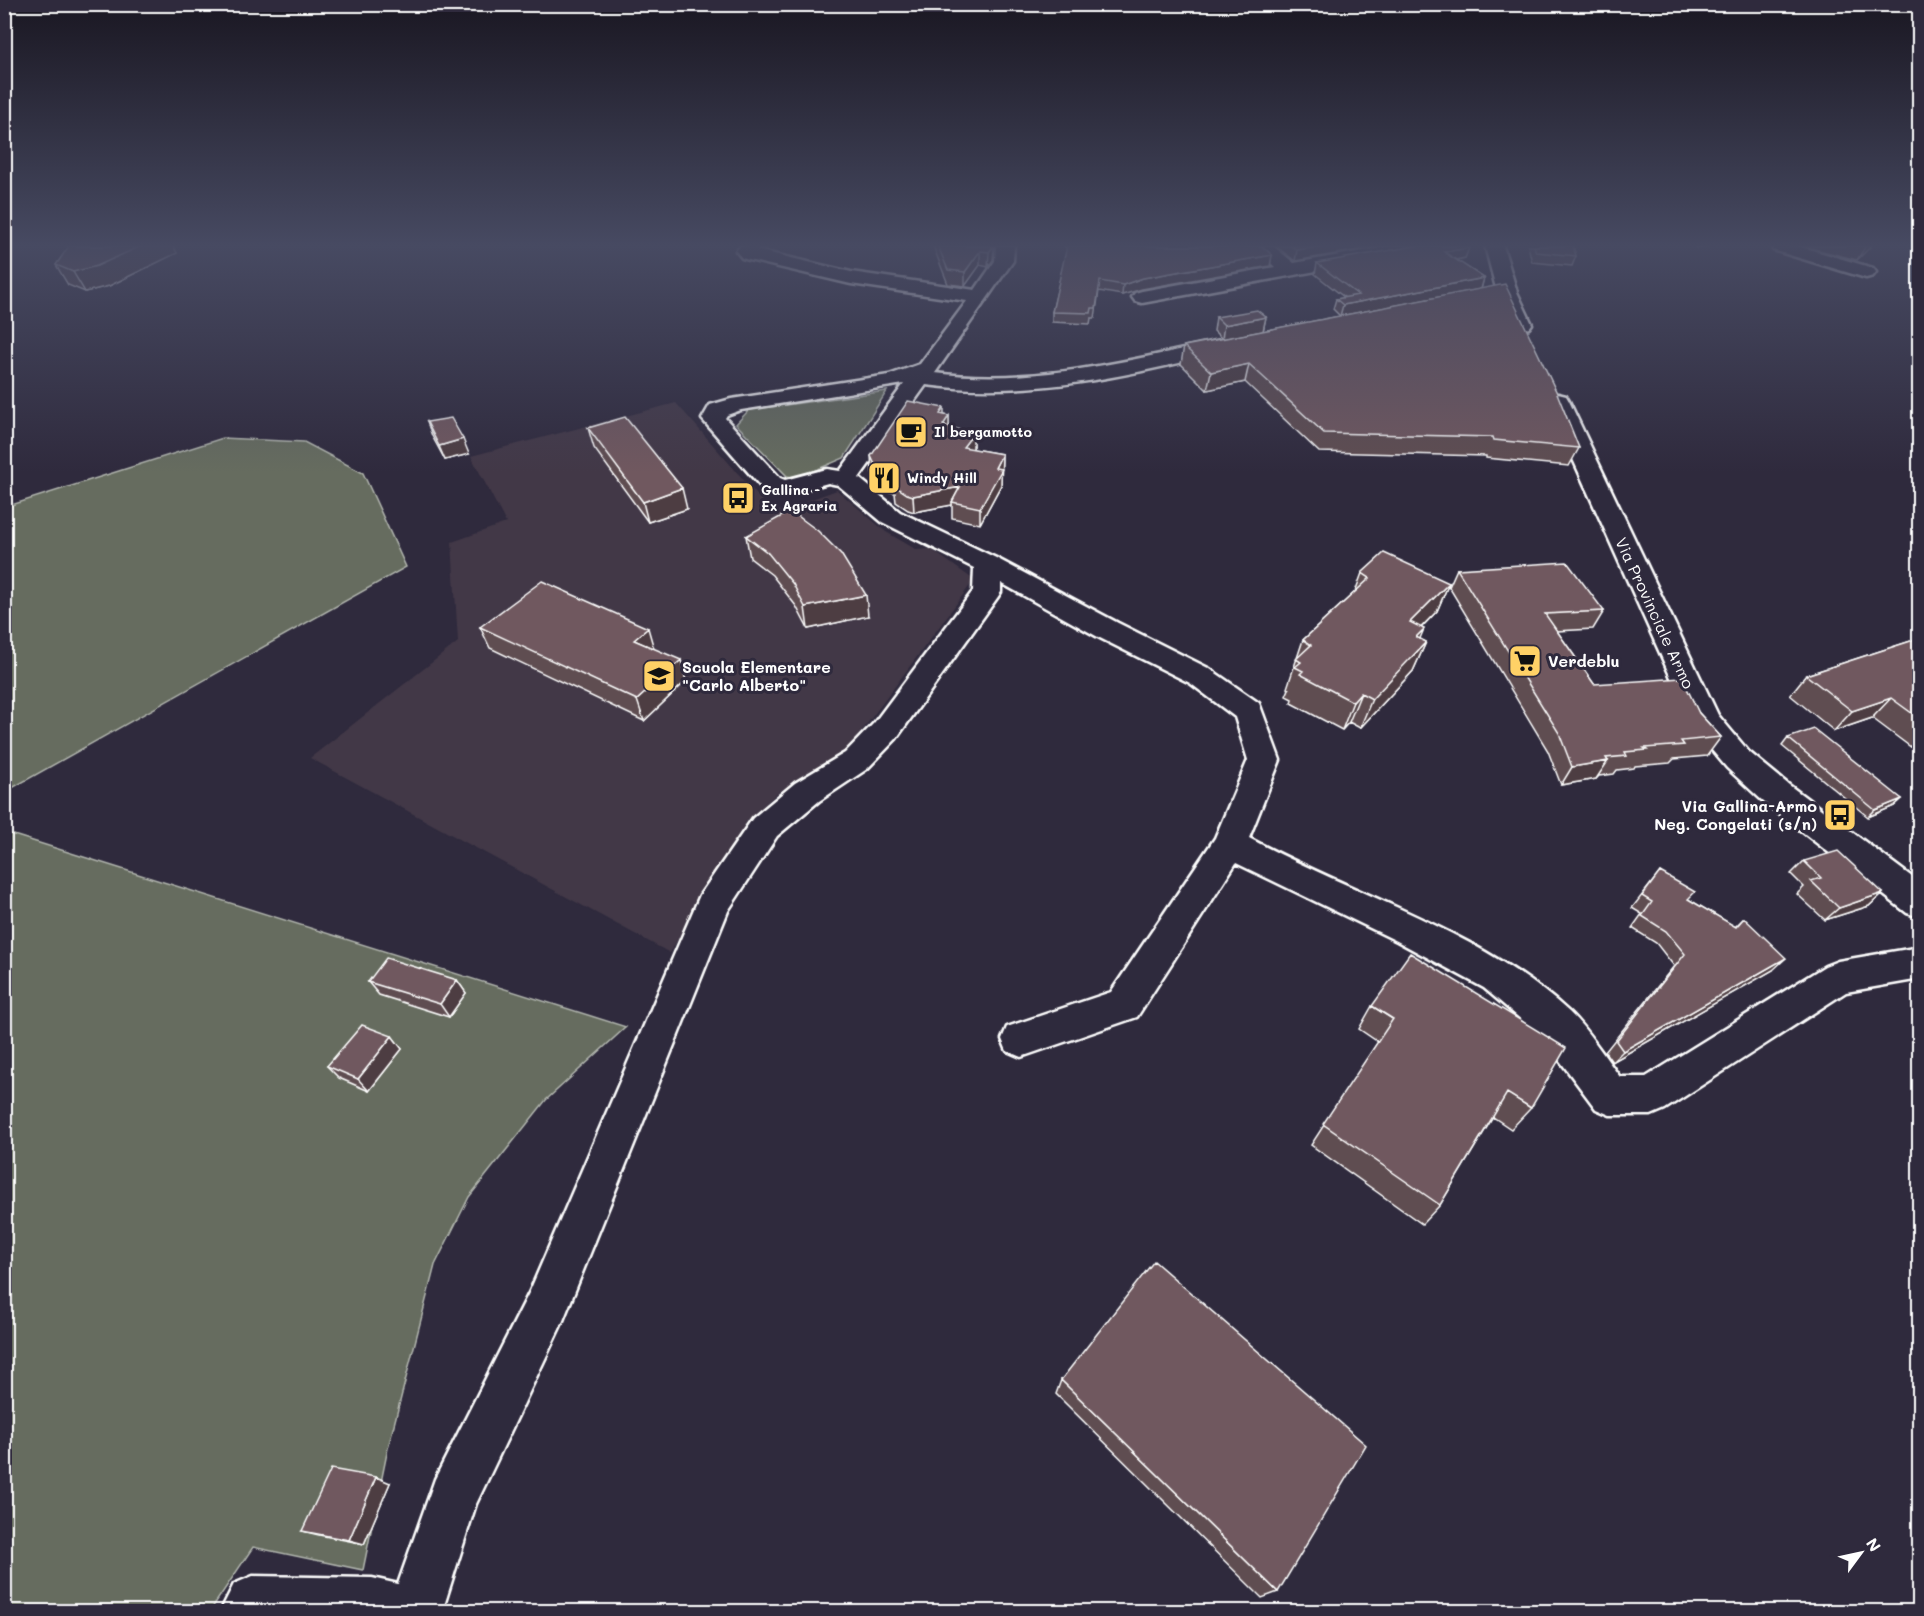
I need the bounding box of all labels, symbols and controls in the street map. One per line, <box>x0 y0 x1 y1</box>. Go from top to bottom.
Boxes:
cafe icon: Il bergamotto <box>893 414 929 450</box>
place label: Il bergamotto <box>934 422 1032 441</box>
restaurant icon: Windy Hill <box>866 460 902 496</box>
place label: Windy Hill <box>907 468 977 487</box>
bus stop icon: Gallina - Ex Agraria <box>720 480 756 516</box>
place label: Gallina - Ex Agraria <box>761 480 837 515</box>
street label: Via Provinciale Armo <box>1611 534 1700 692</box>
supermarket icon: Verdeblu <box>1507 643 1543 679</box>
place label: Verdeblu <box>1548 650 1620 671</box>
place label: Scuola Elementare "Carlo Alberto" <box>682 656 831 695</box>
school or university icon: Scuola Elementare "Carlo Alberto" <box>641 658 677 694</box>
place label: Via Gallina-Armo Neg. Congelati (s/n) <box>1654 795 1817 834</box>
bus stop icon: Via Gallina-Armo Neg. Congelati (s/n) <box>1822 797 1858 833</box>
north arrow <box>1831 1523 1891 1583</box>
text: N <box>1862 1534 1886 1555</box>

